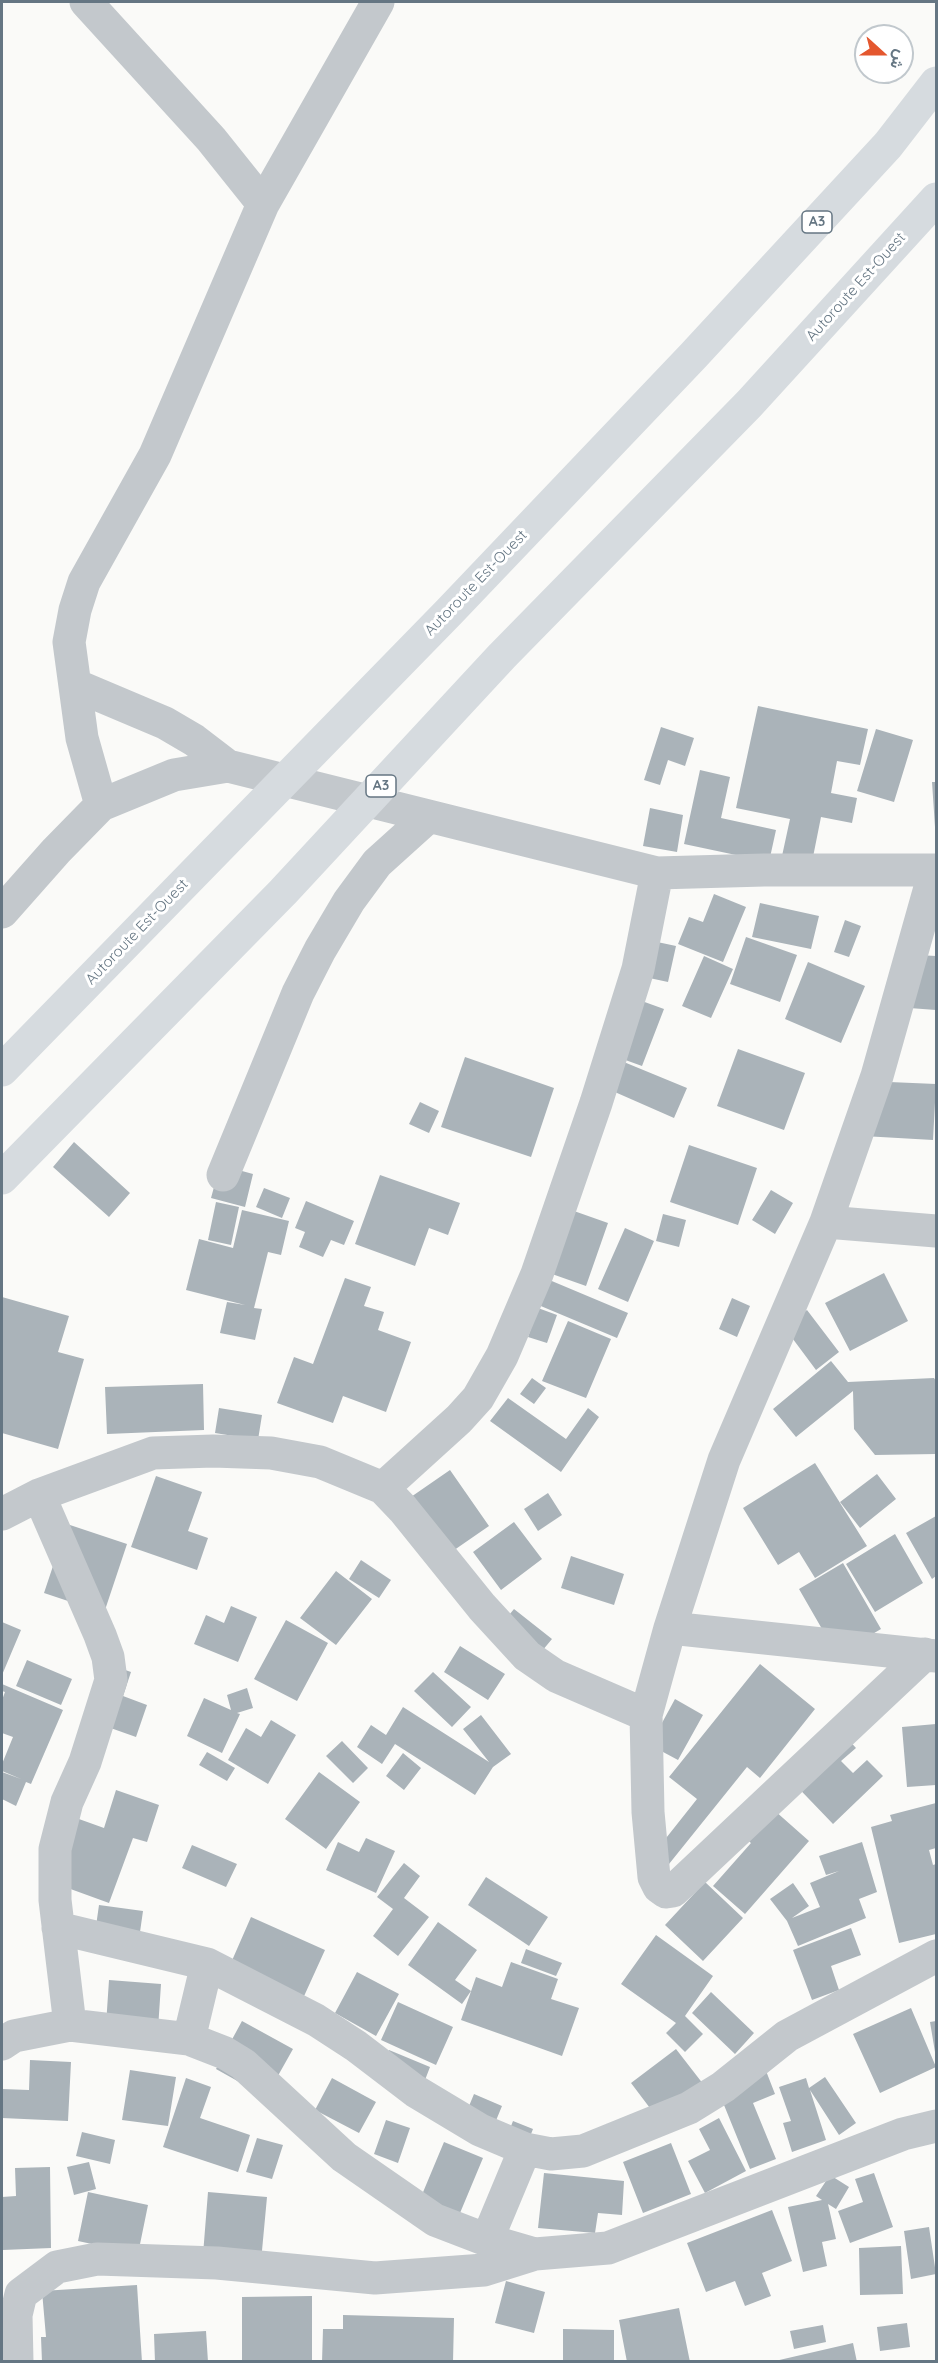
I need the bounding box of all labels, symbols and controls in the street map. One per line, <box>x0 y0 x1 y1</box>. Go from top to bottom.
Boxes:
north arrow <box>854 24 914 84</box>
text: ش <box>886 47 912 72</box>
road number: A3 <box>802 211 832 233</box>
street label: Autoroute Est-Ouest <box>803 229 909 345</box>
street label: Autoroute Est-Ouest <box>421 526 531 640</box>
road number: A3 <box>366 775 396 797</box>
street label: Autoroute Est-Ouest <box>82 875 192 989</box>

